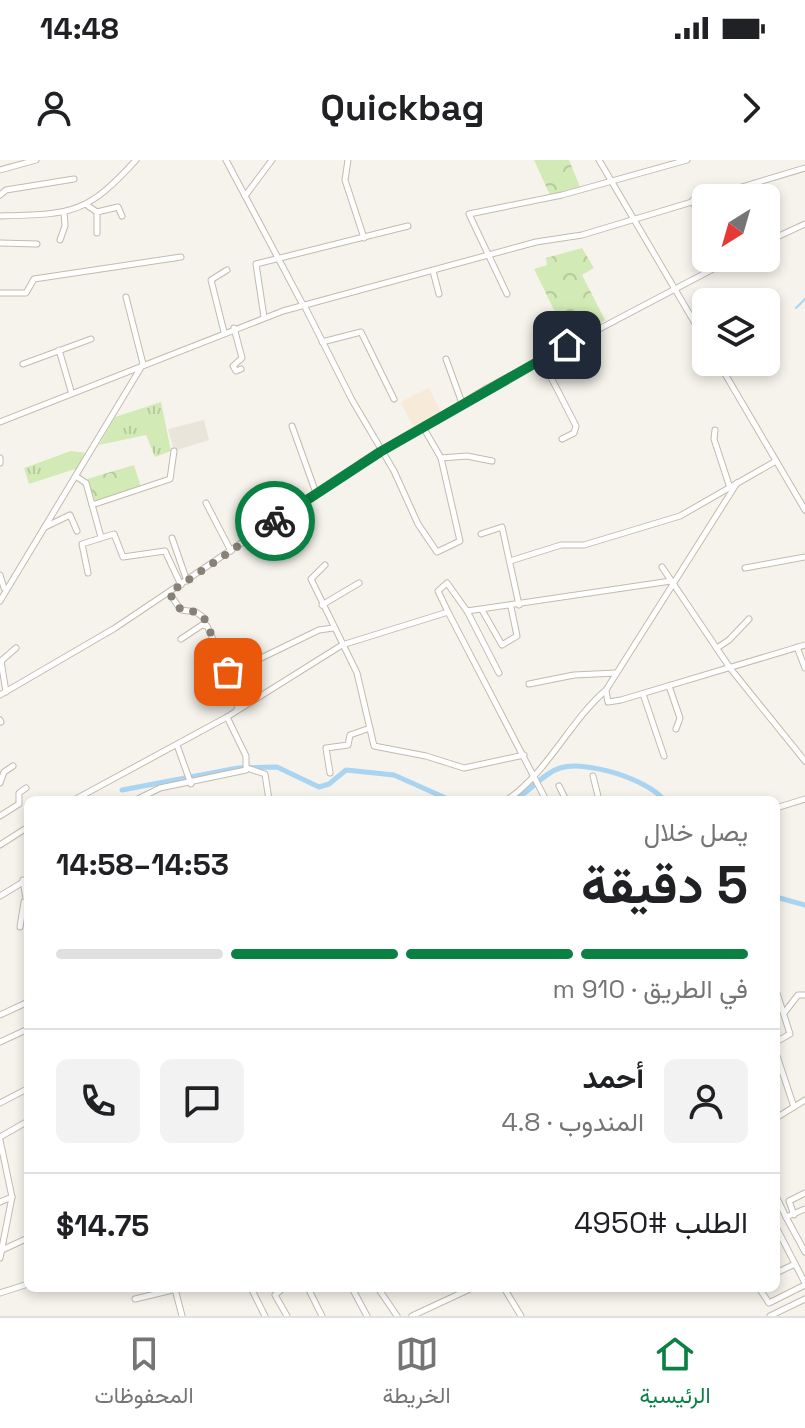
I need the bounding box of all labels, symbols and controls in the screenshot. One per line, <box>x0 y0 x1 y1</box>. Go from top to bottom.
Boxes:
text: 14:48 <box>40 9 119 48</box>
text: Quickbag <box>321 85 484 131</box>
icon: person <box>32 86 76 130</box>
icon: forward <box>729 86 773 130</box>
north arrow <box>692 184 780 272</box>
map controls <box>692 184 780 376</box>
button: layers <box>692 288 780 376</box>
pin <box>533 311 601 379</box>
icon: home <box>545 323 589 367</box>
courier <box>235 481 315 561</box>
icon: bike <box>253 499 297 543</box>
pin <box>194 638 262 706</box>
icon: bag <box>206 650 250 694</box>
text: يصل خلال <box>644 815 748 849</box>
text: 14:53–14:58 <box>56 845 229 884</box>
text: 5 دقيقة <box>581 852 748 918</box>
text: في الطريق · 910 m <box>553 972 748 1006</box>
text: أحمد <box>582 1058 644 1097</box>
button: phone <box>56 1059 140 1143</box>
button: chat <box>160 1059 244 1143</box>
button: person <box>664 1059 748 1143</box>
text: المندوب · 4.8 <box>501 1105 644 1139</box>
text: الطلب #4950 <box>574 1203 748 1242</box>
text: $14.75 <box>56 1206 149 1245</box>
tab: المحفوظات <box>94 1332 194 1415</box>
tab: الخريطة <box>382 1332 451 1415</box>
tab: الرئيسية <box>639 1332 711 1415</box>

